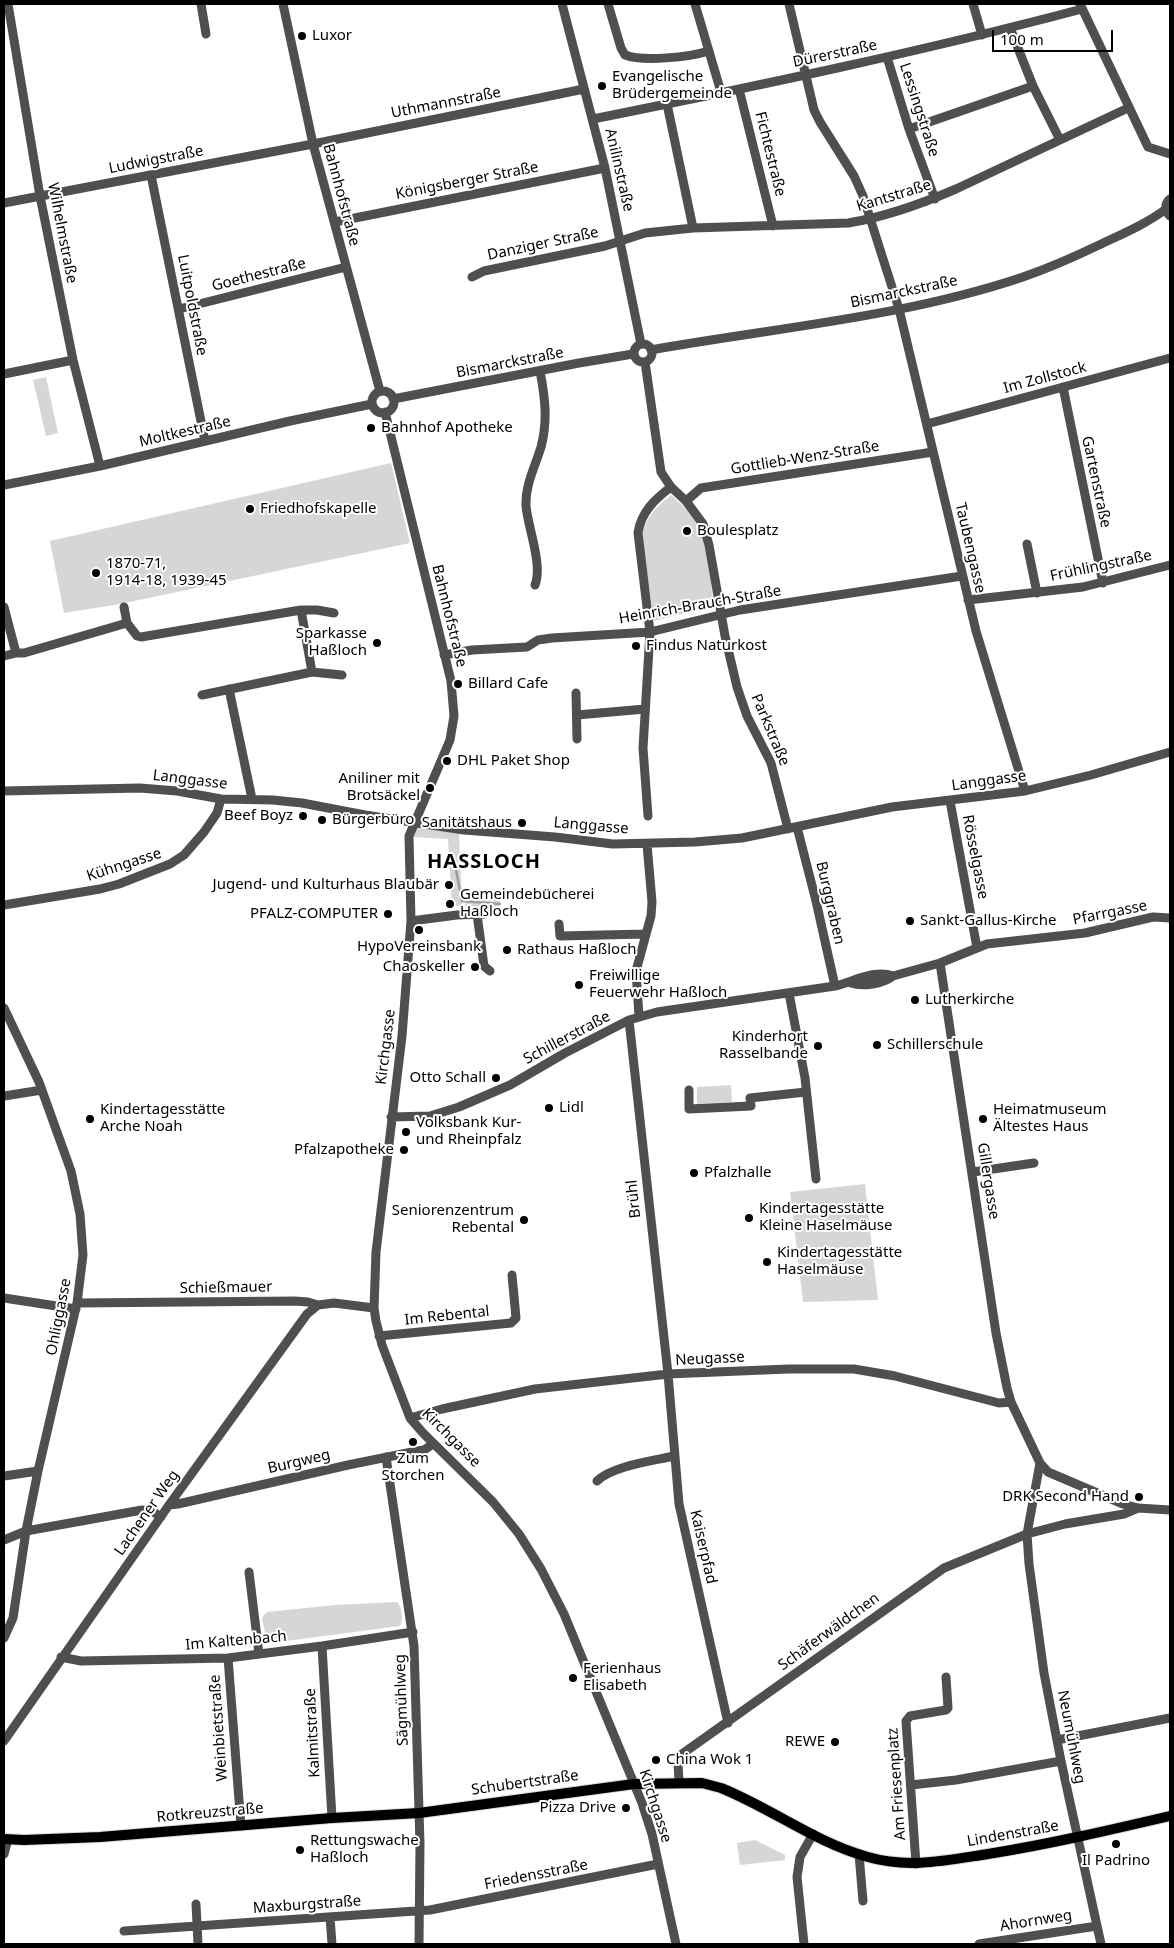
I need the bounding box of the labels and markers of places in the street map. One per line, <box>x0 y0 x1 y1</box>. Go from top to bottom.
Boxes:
place label: Luxor <box>312 27 352 45</box>
marker: Luxor <box>296 30 308 42</box>
place label: Evangelische Brüdergemeinde <box>612 68 732 103</box>
marker: Evangelische Brüdergemeinde <box>596 80 608 92</box>
place label: Bahnhof Apotheke <box>381 419 513 437</box>
marker: Bahnhof Apotheke <box>365 422 377 434</box>
place label: Friedhofskapelle <box>260 500 377 518</box>
marker: Friedhofskapelle <box>244 503 256 515</box>
place label: Boulesplatz <box>697 522 779 540</box>
marker: Boulesplatz <box>681 525 693 537</box>
place label: 1870-71, 1914-18, 1939-45 <box>106 555 227 590</box>
marker: 1870-71, 1914-18, 1939-45 <box>90 567 102 579</box>
place label: Sparkasse Haßloch <box>296 625 367 660</box>
marker: Sparkasse Haßloch <box>371 637 383 649</box>
place label: Findus Naturkost <box>646 637 767 655</box>
marker: Findus Naturkost <box>630 640 642 652</box>
place label: Billard Cafe <box>468 675 548 693</box>
marker: Billard Cafe <box>452 678 464 690</box>
place label: DHL Paket Shop <box>457 752 570 770</box>
marker: DHL Paket Shop <box>441 755 453 767</box>
place label: Aniliner mit Brotsäckel <box>338 770 420 805</box>
marker: Aniliner mit Brotsäckel <box>424 782 436 794</box>
place label: Beef Boyz <box>224 807 293 825</box>
marker: Beef Boyz <box>297 810 309 822</box>
place label: Bürgerbüro <box>332 811 414 829</box>
marker: Bürgerbüro <box>316 814 328 826</box>
place label: Sanitätshaus <box>422 814 512 832</box>
marker: Sanitätshaus <box>516 817 528 829</box>
place label: Jugend- und Kulturhaus Blaubär <box>213 876 439 894</box>
marker: Jugend- und Kulturhaus Blaubär <box>443 879 455 891</box>
place label: Gemeindebücherei Haßloch <box>460 886 594 921</box>
marker: Gemeindebücherei Haßloch <box>444 898 456 910</box>
place label: PFALZ-COMPUTER <box>250 905 378 923</box>
marker: PFALZ-COMPUTER <box>382 908 394 920</box>
place label: Sankt-Gallus-Kirche <box>920 912 1057 930</box>
marker: Sankt-Gallus-Kirche <box>904 915 916 927</box>
marker: HypoVereinsbank <box>413 924 425 936</box>
place label: HypoVereinsbank <box>357 938 481 956</box>
place label: Rathaus Haßloch <box>517 941 637 959</box>
marker: Rathaus Haßloch <box>501 944 513 956</box>
place label: Chaoskeller <box>383 958 465 976</box>
marker: Chaoskeller <box>469 961 481 973</box>
place label: Freiwillige Feuerwehr Haßloch <box>589 967 727 1002</box>
marker: Freiwillige Feuerwehr Haßloch <box>573 979 585 991</box>
place label: Lutherkirche <box>925 991 1014 1009</box>
marker: Lutherkirche <box>909 994 921 1006</box>
place label: Kinderhort Rasselbande <box>719 1028 808 1063</box>
place label: Schillerschule <box>887 1036 983 1054</box>
marker: Schillerschule <box>871 1039 883 1051</box>
marker: Kinderhort Rasselbande <box>812 1040 824 1052</box>
place label: Otto Schall <box>410 1069 486 1087</box>
marker: Otto Schall <box>490 1072 502 1084</box>
place label: Lidl <box>559 1099 584 1117</box>
place label: Kindertagesstätte Arche Noah <box>100 1101 225 1136</box>
place label: Heimatmuseum Ältestes Haus <box>993 1101 1107 1136</box>
marker: Lidl <box>543 1102 555 1114</box>
marker: Kindertagesstätte Arche Noah <box>84 1113 96 1125</box>
marker: Heimatmuseum Ältestes Haus <box>977 1113 989 1125</box>
place label: Volksbank Kur- und Rheinpfalz <box>416 1114 522 1149</box>
marker: Volksbank Kur- und Rheinpfalz <box>400 1126 412 1138</box>
place label: Pfalzapotheke <box>294 1141 394 1159</box>
marker: Pfalzapotheke <box>398 1144 410 1156</box>
place label: Pfalzhalle <box>704 1164 771 1182</box>
marker: Pfalzhalle <box>688 1167 700 1179</box>
place label: Kindertagesstätte Kleine Haselmäuse <box>759 1200 893 1235</box>
place label: Seniorenzentrum Rebental <box>392 1202 514 1237</box>
marker: Kindertagesstätte Kleine Haselmäuse <box>743 1212 755 1224</box>
marker: Seniorenzentrum Rebental <box>518 1214 530 1226</box>
place label: Kindertagesstätte Haselmäuse <box>777 1244 902 1279</box>
marker: Kindertagesstätte Haselmäuse <box>761 1256 773 1268</box>
marker: Zum Storchen <box>407 1436 419 1448</box>
place label: Zum Storchen <box>382 1450 444 1485</box>
place label: DRK Second Hand <box>1002 1488 1129 1506</box>
marker: DRK Second Hand <box>1133 1491 1145 1503</box>
place label: Ferienhaus Elisabeth <box>583 1660 661 1695</box>
marker: Ferienhaus Elisabeth <box>567 1672 579 1684</box>
place label: REWE <box>785 1733 825 1751</box>
marker: REWE <box>829 1736 841 1748</box>
place label: China Wok 1 <box>666 1751 753 1769</box>
marker: China Wok 1 <box>650 1754 662 1766</box>
place label: Pizza Drive <box>540 1799 616 1817</box>
marker: Pizza Drive <box>620 1802 632 1814</box>
place label: Rettungswache Haßloch <box>310 1832 419 1867</box>
marker: Il Padrino <box>1110 1838 1122 1850</box>
marker: Rettungswache Haßloch <box>294 1844 306 1856</box>
place label: Il Padrino <box>1082 1852 1150 1870</box>

